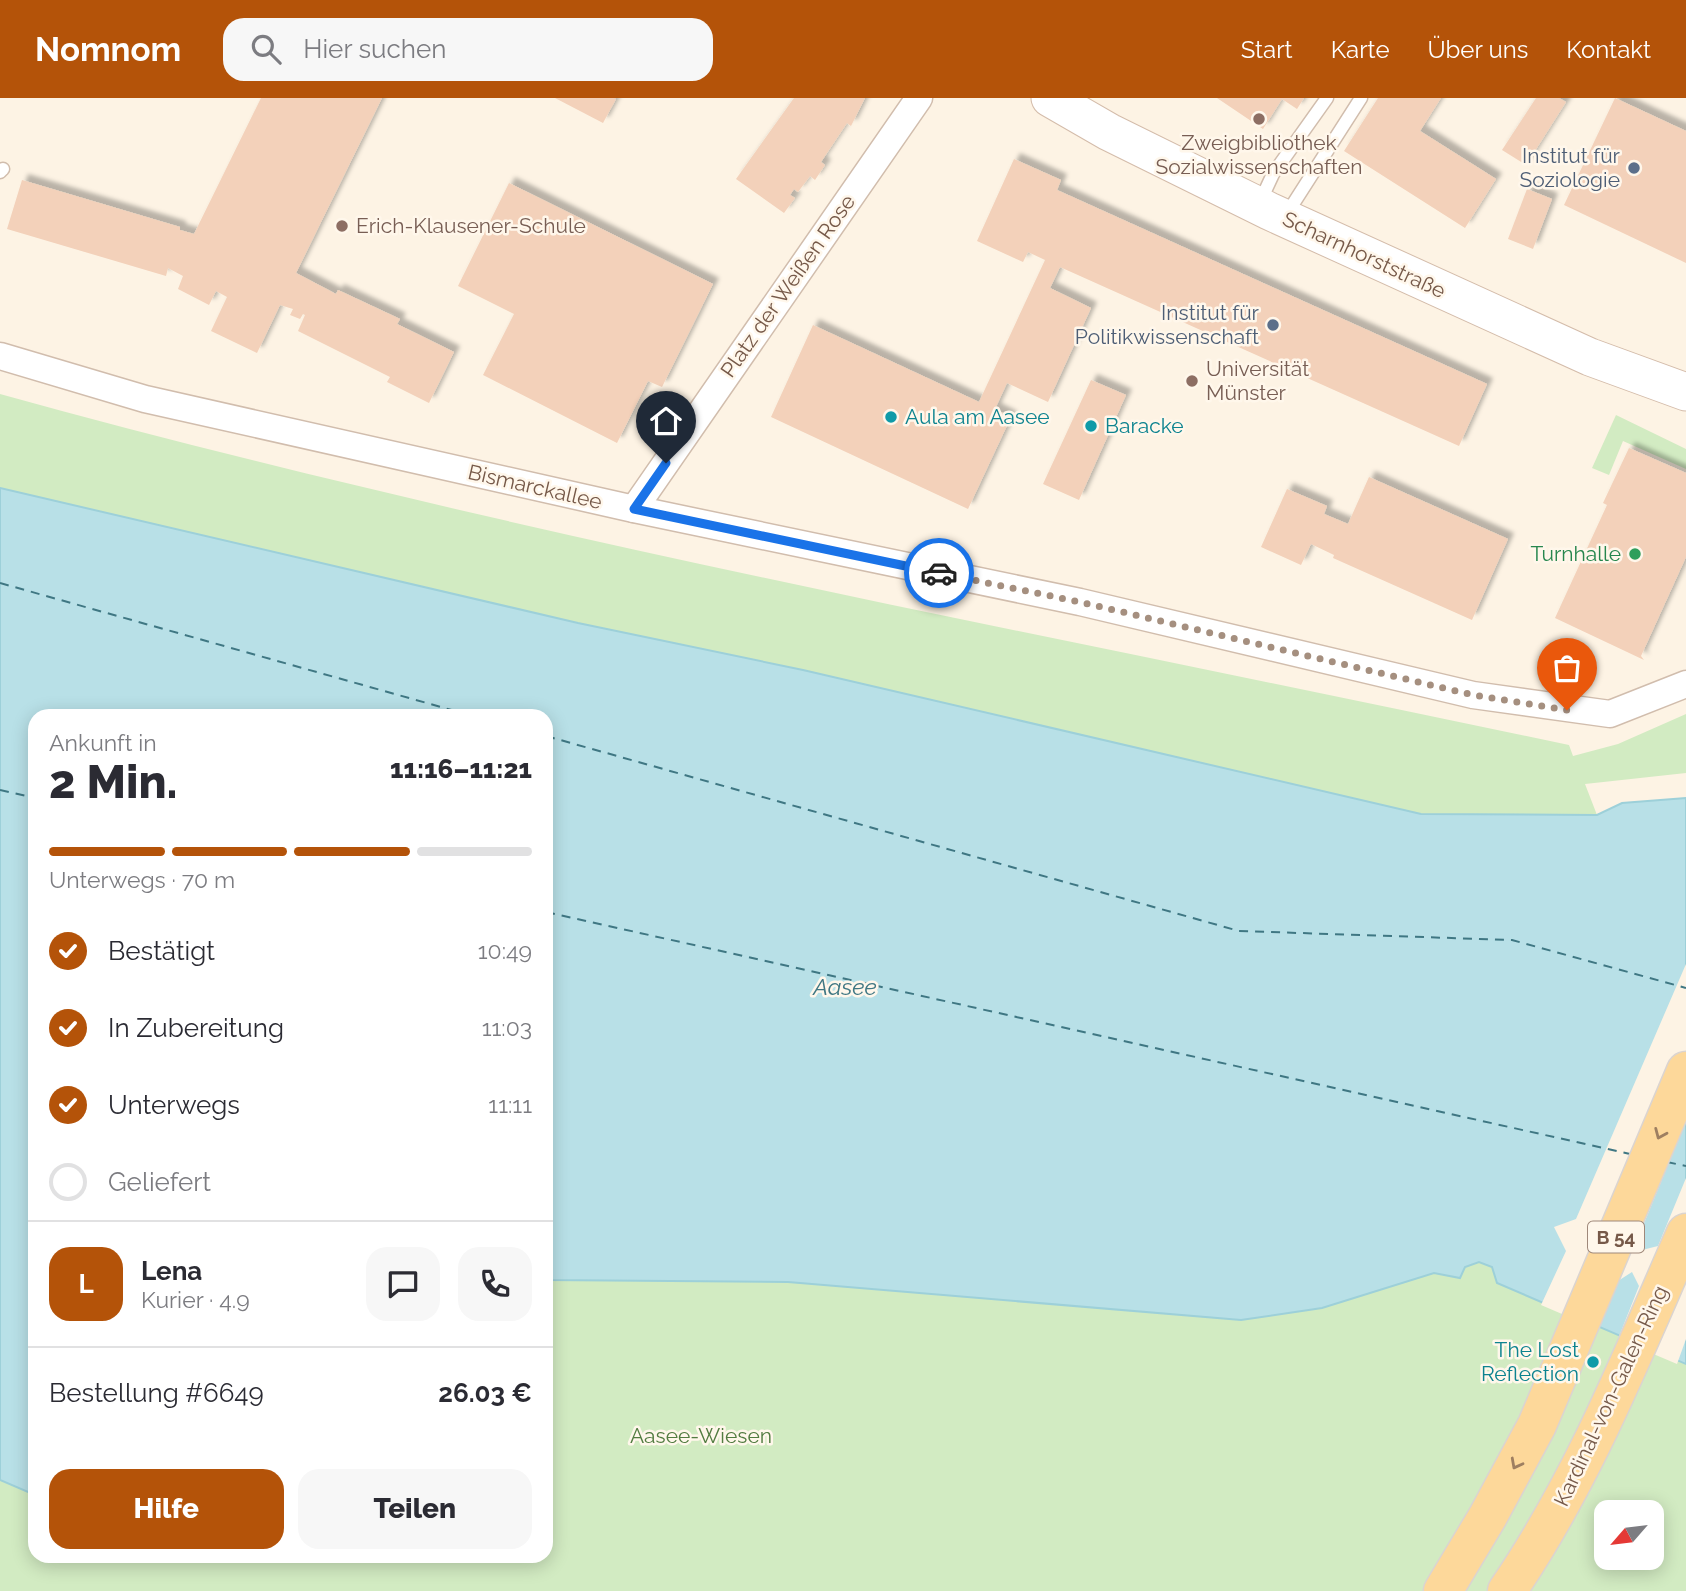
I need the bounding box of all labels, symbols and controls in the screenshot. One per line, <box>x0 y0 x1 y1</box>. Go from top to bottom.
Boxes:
search box <box>223 18 713 81</box>
text: Nomnom <box>35 30 181 69</box>
icon: search <box>247 30 285 68</box>
text: Hier suchen <box>303 34 446 64</box>
text: Start <box>1241 35 1293 64</box>
text: Karte <box>1331 35 1390 64</box>
text: Über uns <box>1428 35 1528 64</box>
text: Kontakt <box>1566 35 1651 64</box>
marker: Zweigbibliothek Sozialwissenschaften <box>1251 111 1267 127</box>
place label: Zweigbibliothek Sozialwissenschaften <box>1156 130 1362 179</box>
place label: Institut für Soziologie <box>1519 143 1621 192</box>
marker: Institut für Soziologie <box>1626 160 1642 176</box>
street label: Platz der Weißen Rose <box>715 190 860 382</box>
street label: Scharnhorststraße <box>1279 206 1450 303</box>
place label: Erich-Klausener-Schule <box>356 213 586 238</box>
marker: Erich-Klausener-Schule <box>334 218 350 234</box>
place label: Institut für Politikwissenschaft <box>1075 300 1260 349</box>
marker: Institut für Politikwissenschaft <box>1265 317 1281 333</box>
place label: Universität Münster <box>1206 356 1309 405</box>
marker: Universität Münster <box>1184 373 1200 389</box>
pin <box>636 391 696 463</box>
icon: home <box>647 402 685 440</box>
place label: Aula am Aasee <box>905 404 1050 429</box>
marker: Aula am Aasee <box>883 409 899 425</box>
place label: Baracke <box>1105 413 1184 438</box>
marker: Baracke <box>1083 418 1099 434</box>
street label: Bismarckallee <box>466 459 604 514</box>
courier <box>904 538 974 608</box>
place label: Turnhalle <box>1530 541 1621 566</box>
marker: Turnhalle <box>1627 546 1643 562</box>
icon: car <box>920 554 958 592</box>
pin <box>1537 638 1597 710</box>
icon: bag <box>1548 649 1586 687</box>
text: Ankunft in <box>49 729 157 756</box>
text: 11:16–11:21 <box>390 754 532 784</box>
text: 2 Min. <box>49 755 178 809</box>
text: Unterwegs · 70 m <box>49 866 235 893</box>
icon: check <box>49 932 87 970</box>
text: Bestätigt <box>108 936 215 966</box>
text: 10:49 <box>478 937 532 964</box>
water label: Aasee <box>811 973 877 1000</box>
icon: check <box>49 1009 87 1047</box>
text: In Zubereitung <box>108 1013 284 1043</box>
text: 11:03 <box>482 1014 532 1041</box>
icon: check <box>49 1086 87 1124</box>
text: Unterwegs <box>108 1090 240 1120</box>
text: 11:11 <box>488 1091 532 1118</box>
one-way arrow <box>1654 1127 1668 1139</box>
text: Geliefert <box>108 1167 211 1197</box>
road number: B 54 <box>1588 1222 1644 1252</box>
button: chat <box>366 1247 440 1321</box>
button: phone <box>458 1247 532 1321</box>
text: Lena <box>141 1256 202 1286</box>
text: L <box>78 1269 94 1299</box>
street label: Kardinal-von-Galen-Ring <box>1548 1281 1673 1510</box>
text: Kurier · 4.9 <box>141 1286 250 1313</box>
place label: The Lost Reflection <box>1481 1337 1579 1386</box>
marker: The Lost Reflection <box>1585 1354 1601 1370</box>
text: Bestellung #6649 <box>49 1378 264 1408</box>
text: 26.03 € <box>438 1378 532 1408</box>
park label: Aasee-Wiesen <box>630 1423 772 1448</box>
one-way arrow <box>1511 1457 1524 1469</box>
button: Hilfe <box>49 1469 284 1549</box>
button: Teilen <box>298 1469 532 1549</box>
north arrow <box>1594 1500 1664 1570</box>
map controls <box>1594 1500 1664 1570</box>

